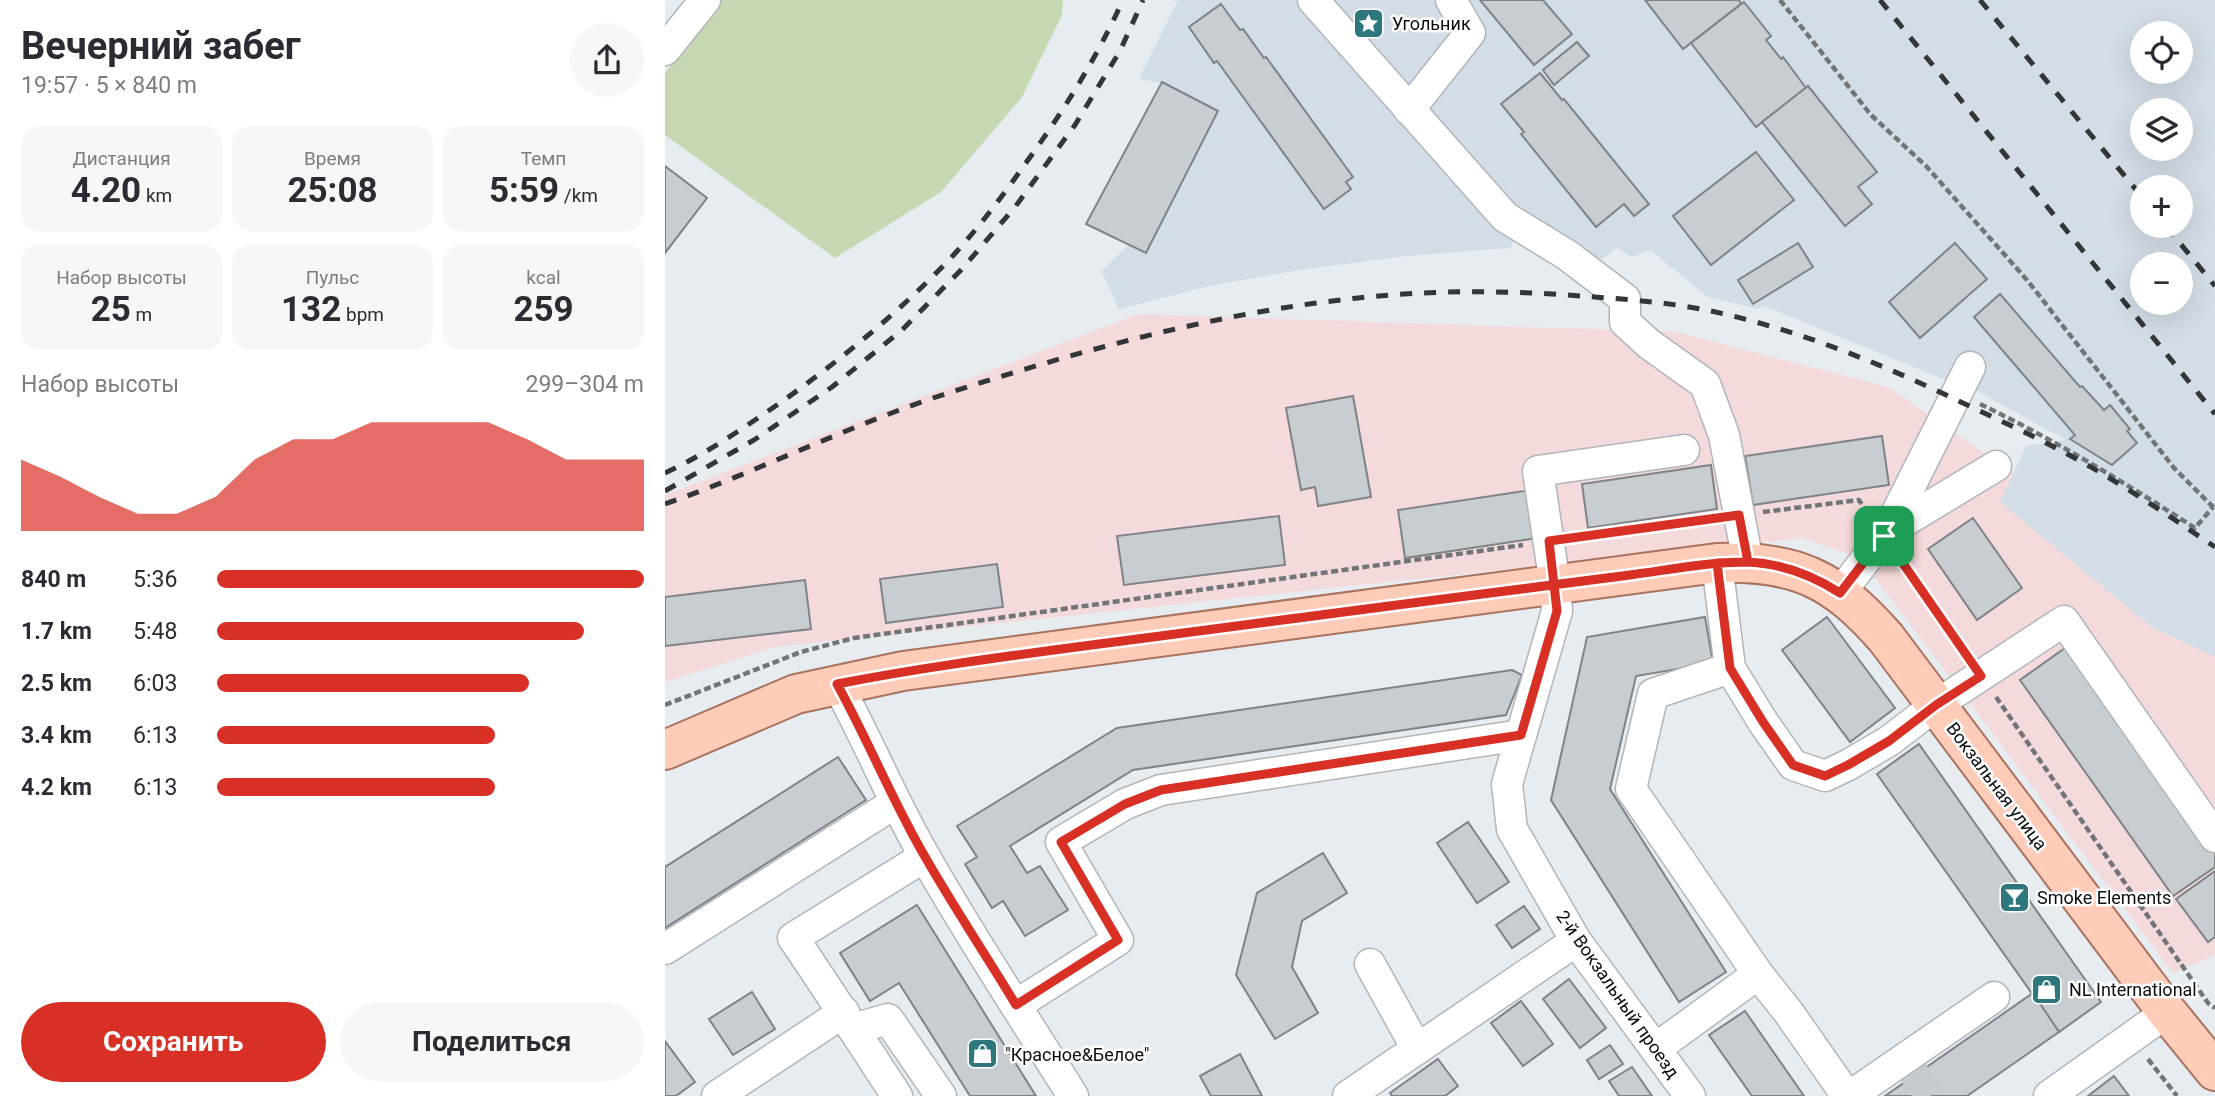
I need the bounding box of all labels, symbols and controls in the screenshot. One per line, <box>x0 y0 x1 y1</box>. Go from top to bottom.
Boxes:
place icon: Угольник <box>1352 6 1386 40</box>
place label: Угольник <box>1392 13 1471 34</box>
map controls <box>2130 21 2193 315</box>
button: locate <box>2130 21 2193 84</box>
button: share <box>570 23 644 97</box>
text: Вечерний забег <box>21 24 301 68</box>
text: 19:57 · 5 × 840 m <box>21 72 197 99</box>
button: layers <box>2130 98 2193 161</box>
text: Дистанция <box>72 147 171 170</box>
text: Время <box>304 147 361 170</box>
text: Темп <box>521 147 566 170</box>
text: 4.20 <box>71 170 141 211</box>
text: 25:08 <box>287 170 378 211</box>
text: 5:59 <box>489 170 559 211</box>
button: + <box>2130 175 2193 238</box>
text: km <box>141 184 172 207</box>
text: /km <box>559 184 598 207</box>
button: − <box>2130 252 2193 315</box>
text: Набор высоты <box>56 266 187 289</box>
text: Пульс <box>306 266 359 289</box>
text: kcal <box>526 266 561 289</box>
text: 25 <box>91 289 131 330</box>
text: 132 <box>281 289 341 330</box>
text: 259 <box>513 289 574 330</box>
text: m <box>131 303 152 326</box>
text: bpm <box>341 303 384 326</box>
text: Набор высоты <box>21 371 179 398</box>
text: 299–304 m <box>525 371 644 398</box>
pin <box>1854 506 1914 566</box>
icon: arrive <box>1865 517 1903 555</box>
text: 840 m <box>21 566 86 593</box>
text: 5:36 <box>133 566 177 593</box>
text: 1.7 km <box>21 618 92 645</box>
text: 5:48 <box>133 618 177 645</box>
text: 2.5 km <box>21 670 92 697</box>
text: 6:03 <box>133 670 177 697</box>
street label: Вокзальная улица <box>1942 718 2052 854</box>
text: 3.4 km <box>21 722 92 749</box>
text: 6:13 <box>133 722 177 749</box>
text: 4.2 km <box>21 774 92 801</box>
text: 6:13 <box>133 774 177 801</box>
bar icon: Smoke Elements <box>1997 880 2031 914</box>
place label: Smoke Elements <box>2037 887 2171 908</box>
street label: 2-й Вокзальный проезд <box>1552 906 1684 1082</box>
shop icon: NL International <box>2029 972 2063 1006</box>
place label: NL International <box>2069 979 2197 1000</box>
button: Сохранить <box>21 1002 326 1082</box>
button: Поделиться <box>340 1002 644 1082</box>
shop icon: "Красное&Белое" <box>965 1037 999 1071</box>
place label: "Красное&Белое" <box>1005 1044 1150 1065</box>

